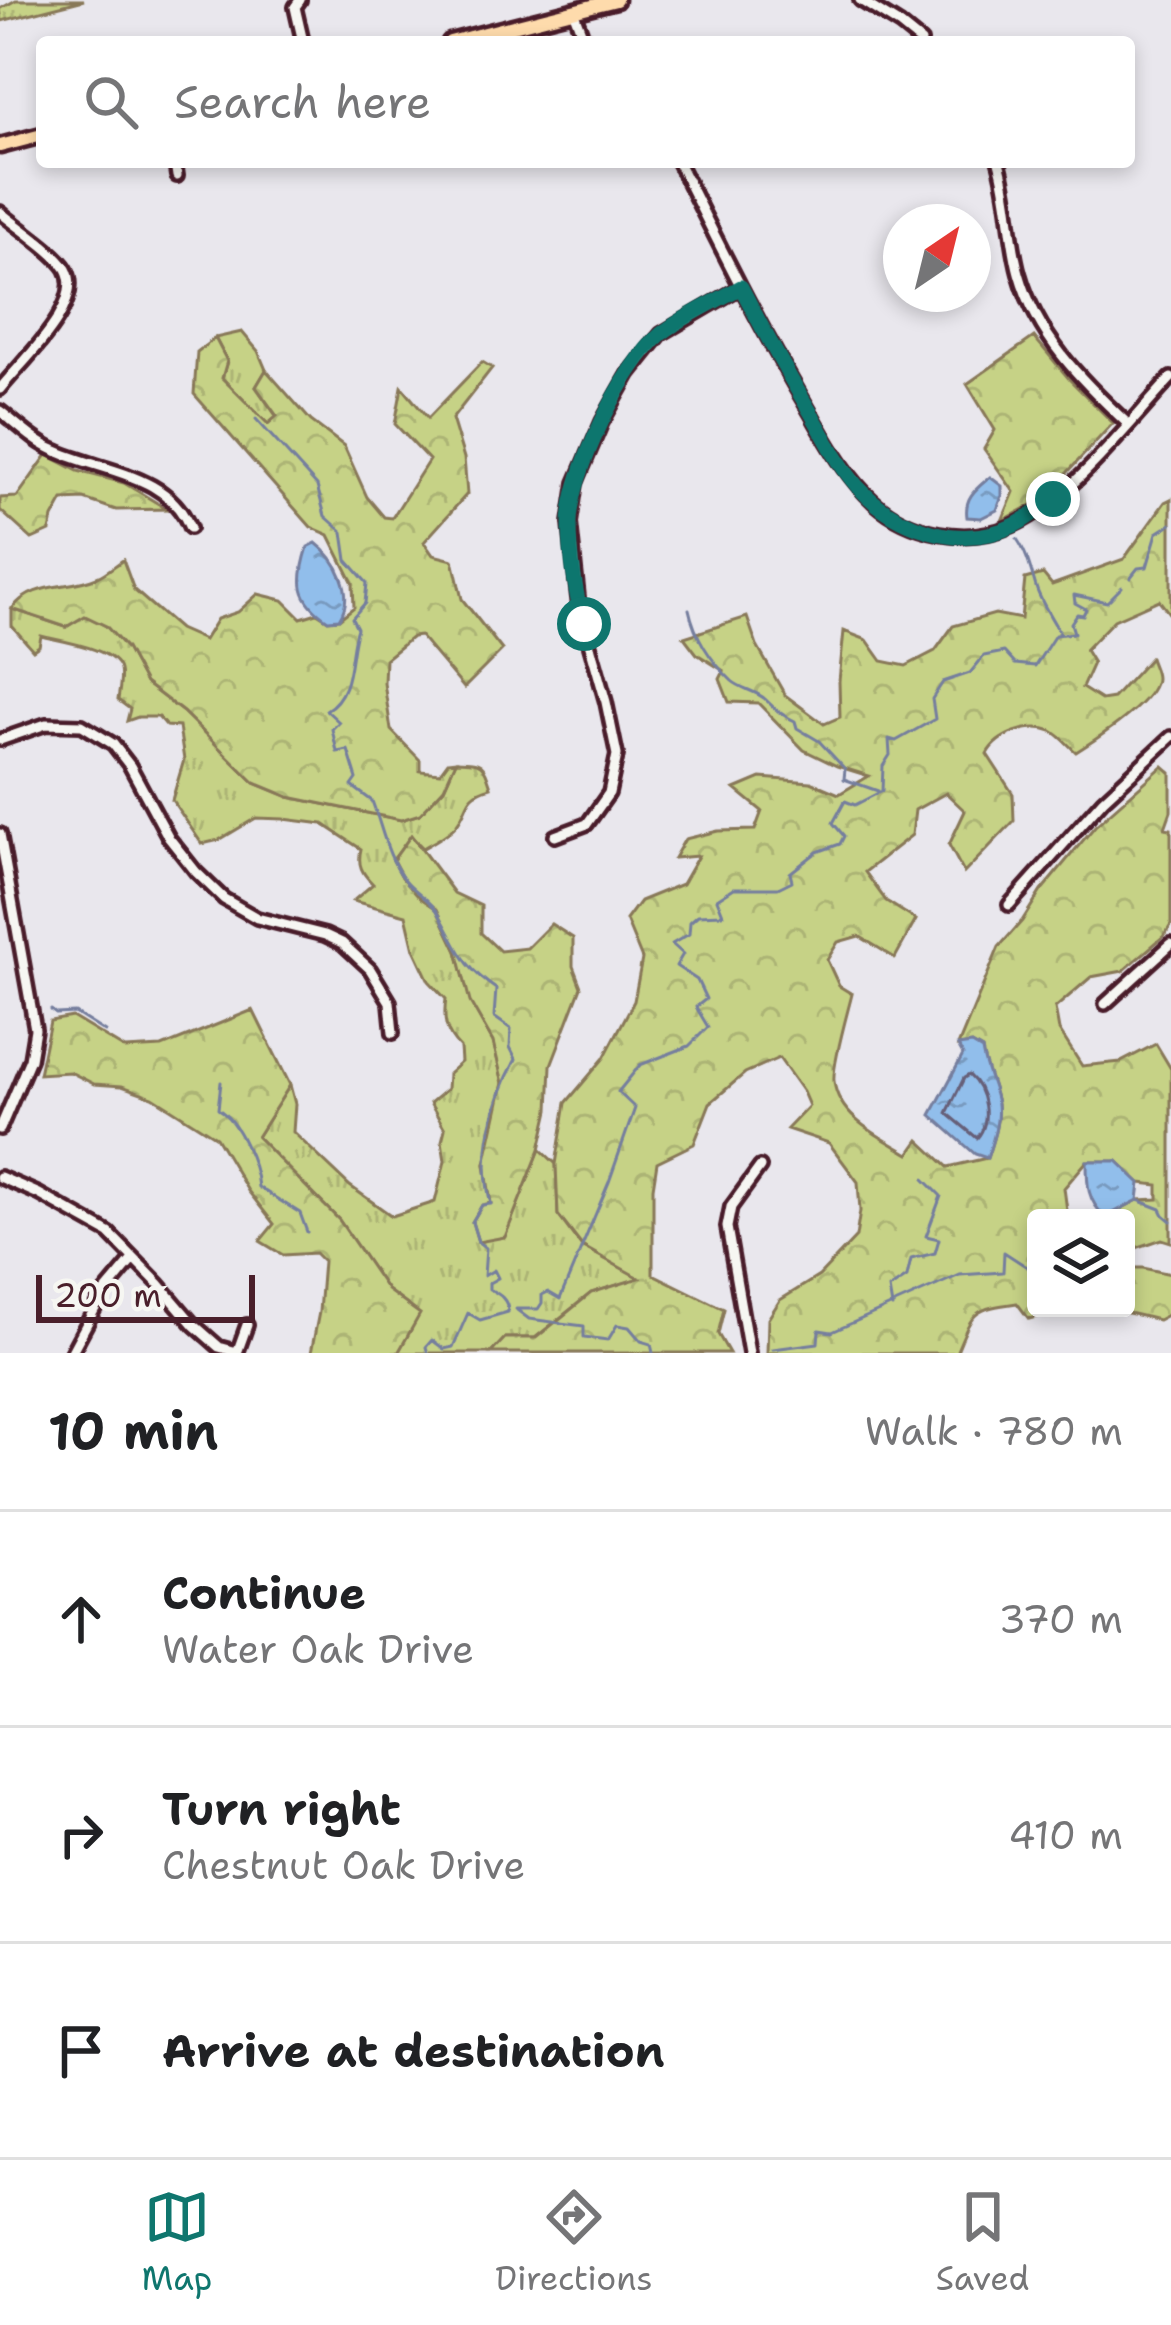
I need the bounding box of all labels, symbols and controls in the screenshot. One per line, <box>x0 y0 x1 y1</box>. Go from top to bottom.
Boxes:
search box <box>36 36 1135 168</box>
icon: search <box>78 69 144 135</box>
text: Search here <box>174 72 431 132</box>
north arrow <box>883 204 991 312</box>
route end <box>1026 472 1080 526</box>
route start <box>557 597 611 651</box>
map controls <box>1027 1209 1135 1317</box>
button: layers <box>1027 1209 1135 1317</box>
scale bar <box>36 1269 255 1322</box>
text: 200 m <box>54 1273 162 1318</box>
text: 10 min <box>48 1397 218 1465</box>
text: Walk · 780 m <box>865 1405 1123 1457</box>
text: Continue <box>162 1563 366 1623</box>
icon: ahead <box>48 1586 114 1652</box>
text: 370 m <box>998 1593 1123 1645</box>
text: Water Oak Drive <box>162 1623 474 1675</box>
text: Turn right <box>162 1779 401 1839</box>
icon: right <box>48 1802 114 1868</box>
text: 410 m <box>1008 1809 1123 1861</box>
text: Chestnut Oak Drive <box>162 1839 525 1891</box>
icon: arrive <box>48 2018 114 2084</box>
text: Arrive at destination <box>162 2021 665 2081</box>
tab: Map <box>142 2184 212 2301</box>
tab: Directions <box>495 2184 653 2301</box>
tab: Saved <box>936 2184 1029 2301</box>

